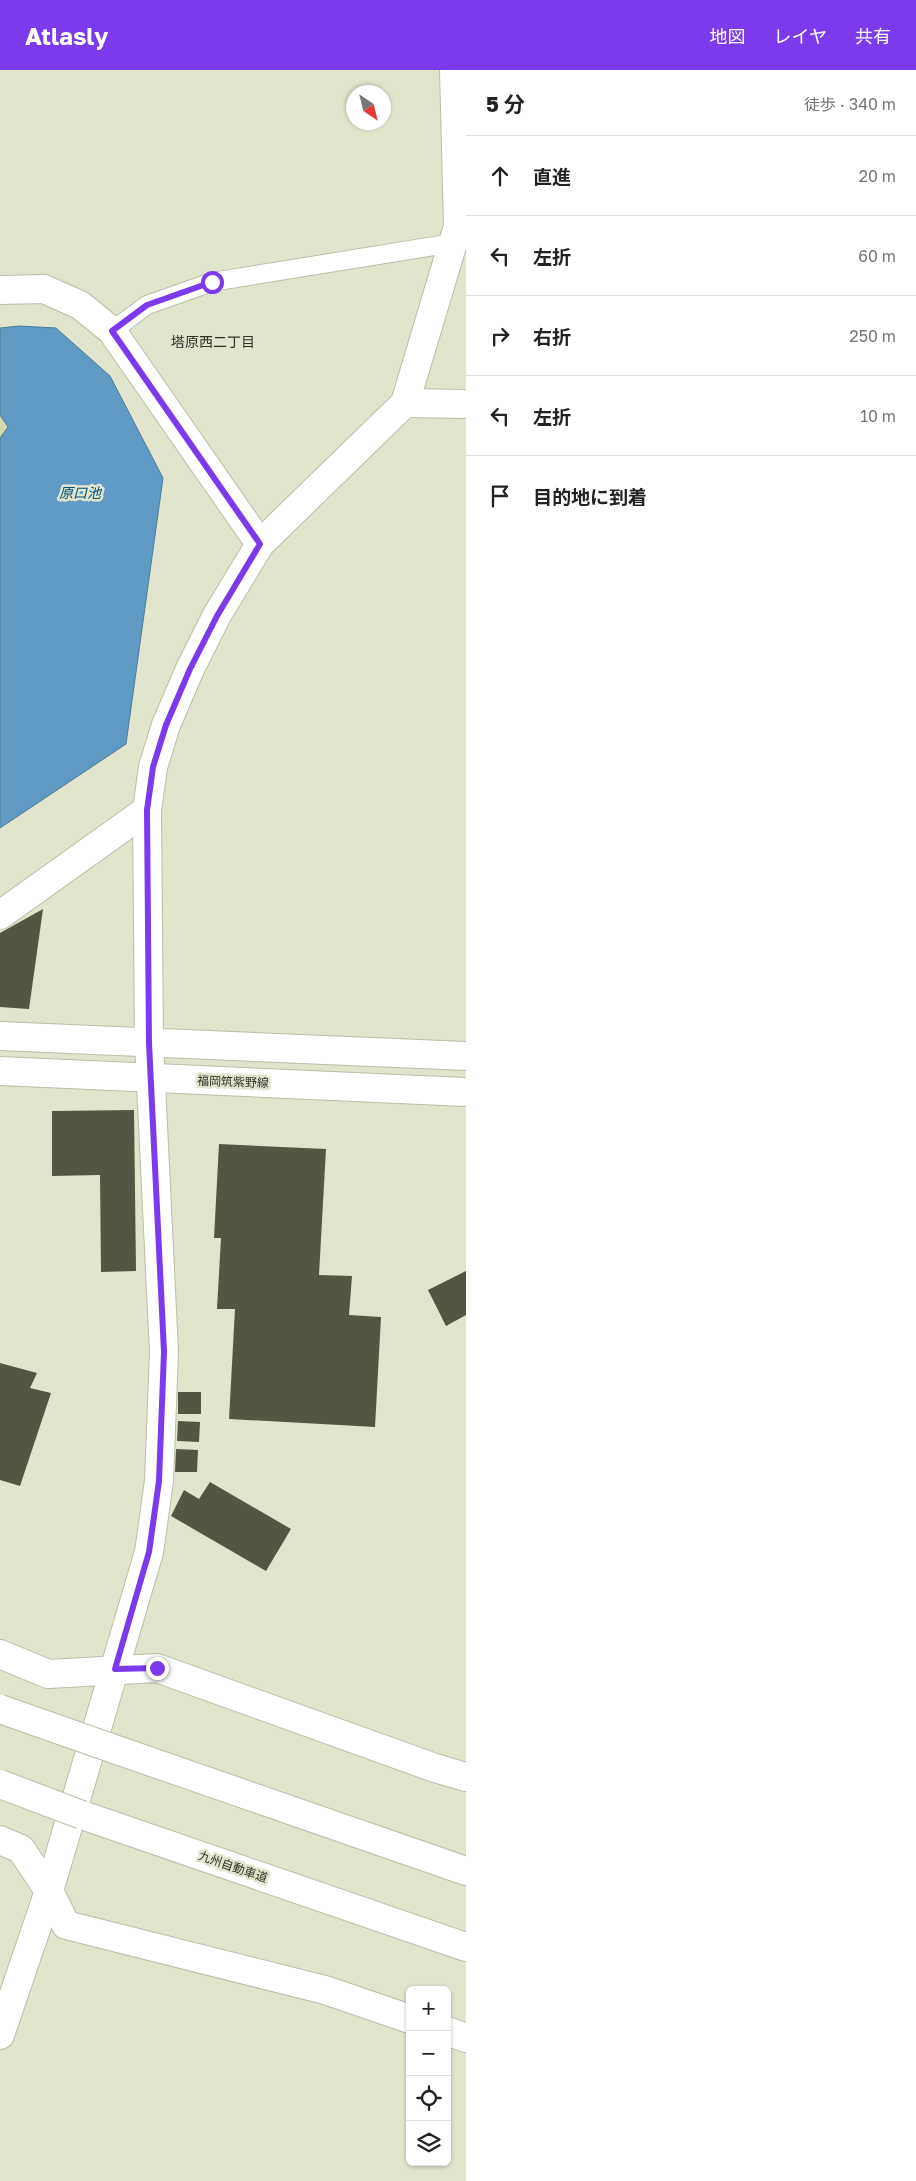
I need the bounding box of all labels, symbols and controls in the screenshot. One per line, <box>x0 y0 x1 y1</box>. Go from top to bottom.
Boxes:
text: Atlasly <box>25 21 108 50</box>
text: 地図 <box>710 25 746 47</box>
text: レイヤ <box>774 25 827 47</box>
text: 共有 <box>855 25 891 47</box>
north arrow <box>346 85 391 130</box>
text: 5 分 <box>486 91 525 117</box>
text: 徒歩 · 340 m <box>804 94 896 114</box>
icon: ahead <box>486 162 514 190</box>
text: 直進 <box>533 165 571 188</box>
text: 20 m <box>859 166 896 186</box>
icon: left <box>486 242 514 270</box>
text: 左折 <box>533 245 571 268</box>
text: 60 m <box>858 246 896 266</box>
route start <box>201 271 224 294</box>
icon: right <box>486 322 514 350</box>
text: 右折 <box>533 325 571 348</box>
text: 250 m <box>849 326 896 346</box>
district label: 塔原西二丁目 <box>171 333 255 350</box>
icon: left <box>486 402 514 430</box>
text: 左折 <box>533 405 571 428</box>
text: 10 m <box>860 406 896 426</box>
icon: arrive <box>486 482 514 510</box>
water label: 原口池 <box>59 484 103 501</box>
text: 目的地に到着 <box>533 485 647 508</box>
street label: 福岡筑紫野線 <box>197 1073 269 1090</box>
route end <box>146 1657 169 1680</box>
street label: 九州自動車道 <box>197 1848 270 1885</box>
map controls <box>406 1986 451 2166</box>
button: + <box>406 1986 451 2031</box>
button: − <box>406 2031 451 2076</box>
button: locate <box>406 2076 451 2121</box>
button: layers <box>406 2121 451 2166</box>

